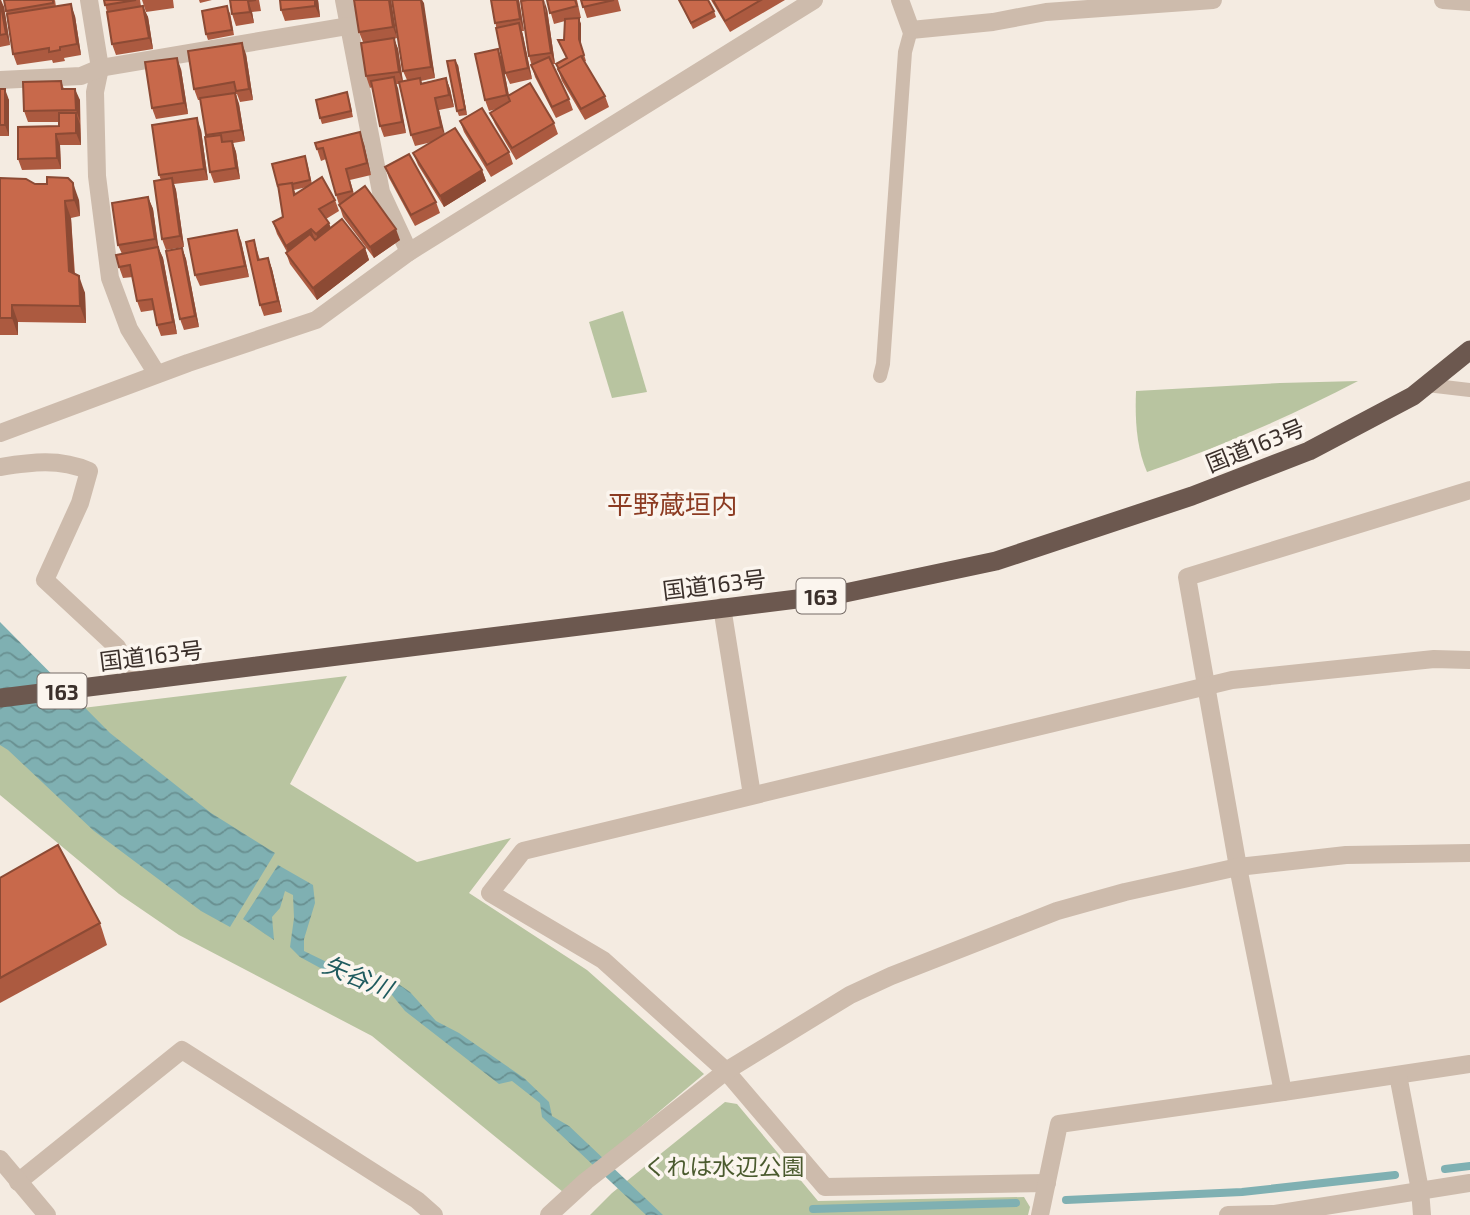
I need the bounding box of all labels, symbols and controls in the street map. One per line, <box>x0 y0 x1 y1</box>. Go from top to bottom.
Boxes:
street label: 国道163号 <box>1201 413 1309 477</box>
district label: 平野蔵垣内 <box>607 488 737 519</box>
street label: 国道163号 <box>661 564 767 604</box>
road number: 163 <box>796 578 846 614</box>
street label: 国道163号 <box>98 635 204 675</box>
road number: 163 <box>38 674 86 708</box>
water label: 矢谷川 <box>319 949 400 1004</box>
park label: くれは水辺公園 <box>644 1152 805 1180</box>

